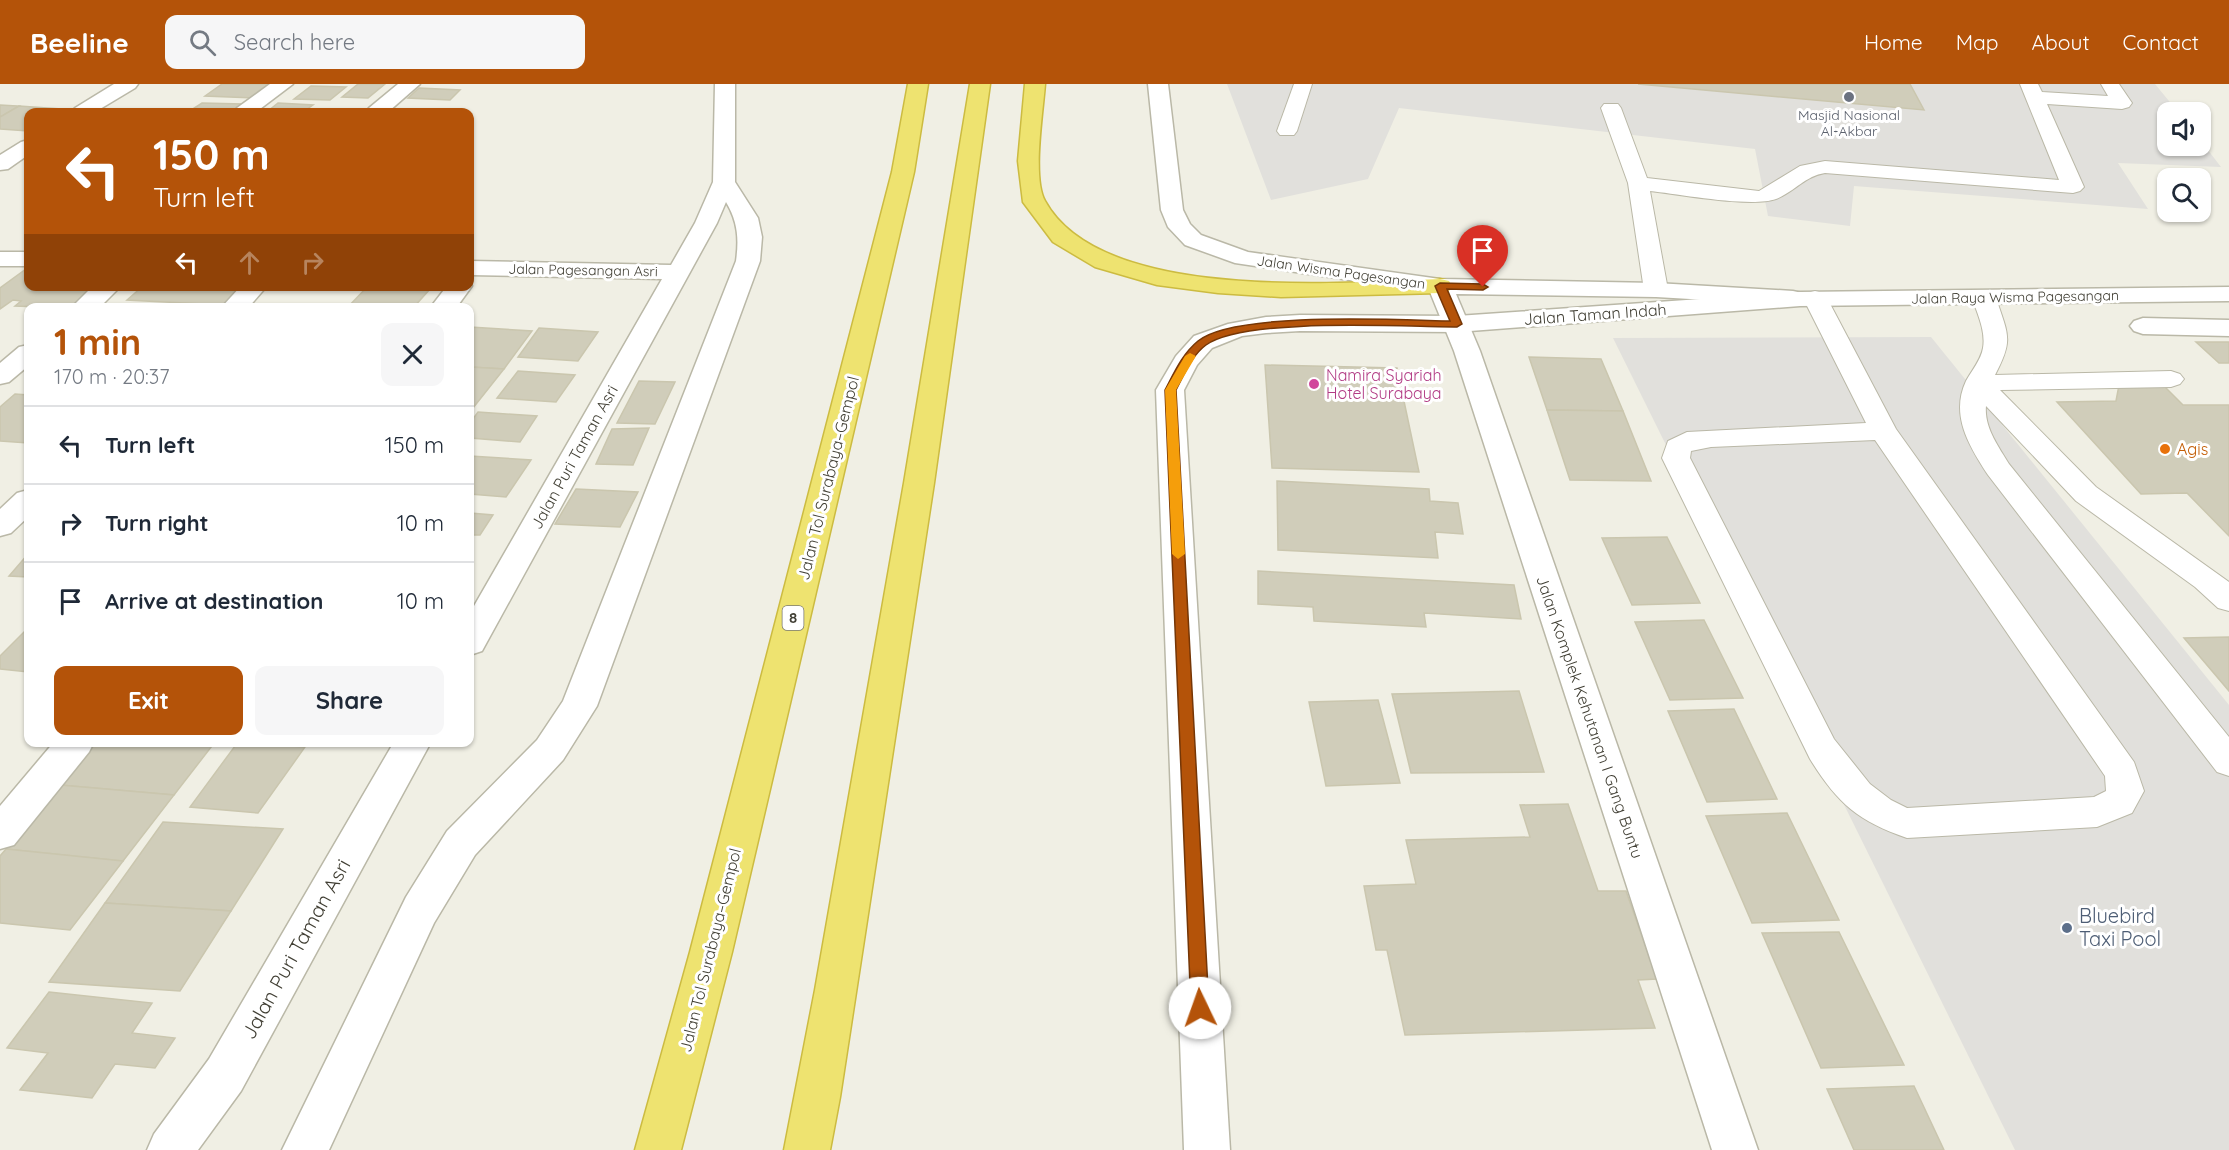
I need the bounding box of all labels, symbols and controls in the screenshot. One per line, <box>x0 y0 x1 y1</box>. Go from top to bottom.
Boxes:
search box <box>165 15 585 69</box>
text: Beeline <box>30 25 129 60</box>
icon: search <box>186 26 219 59</box>
text: Search here <box>234 28 355 56</box>
text: Home <box>1864 29 1923 55</box>
text: Map <box>1956 29 1999 55</box>
text: About <box>2032 29 2090 55</box>
text: Contact <box>2123 29 2199 55</box>
marker: Masjid Nasional Al-Akbar <box>1842 90 1856 104</box>
map controls <box>2157 102 2211 222</box>
button: sound <box>2157 102 2211 156</box>
place label: Masjid Nasional Al-Akbar <box>1798 106 1900 140</box>
text: 150 m <box>153 128 270 181</box>
icon: left <box>54 132 132 210</box>
button: search <box>2157 168 2211 222</box>
text: Turn left <box>153 180 255 214</box>
pin <box>1457 225 1508 287</box>
icon: arrive <box>1466 234 1499 267</box>
icon: left <box>170 246 203 279</box>
icon: ahead <box>233 246 266 279</box>
icon: right <box>296 246 329 279</box>
street label: Jalan Wisma Pagesangan <box>1256 251 1426 293</box>
street label: Jalan Pagesangan Asri <box>508 260 658 280</box>
street label: Jalan Raya Wisma Pagesangan <box>1911 286 2119 308</box>
street label: Jalan Taman Indah <box>1523 299 1667 329</box>
text: 1 min <box>54 319 141 364</box>
button: close <box>381 323 444 386</box>
text: 170 m · 20:37 <box>54 364 170 389</box>
place label: Namira Syariah Hotel Surabaya <box>1326 365 1442 403</box>
street label: Jalan Tol Surabaya–Gempol <box>793 374 863 582</box>
marker: Namira Syariah Hotel Surabaya <box>1307 377 1321 391</box>
street label: Jalan Puri Taman Asri <box>526 382 622 532</box>
icon: left <box>54 429 87 462</box>
text: Turn left <box>105 431 195 459</box>
text: 150 m <box>385 431 444 459</box>
place label: Agis <box>2177 439 2208 459</box>
marker: Agis <box>2158 442 2172 456</box>
icon: right <box>54 507 87 540</box>
text: Turn right <box>105 509 209 537</box>
text: 10 m <box>397 509 444 537</box>
street label: Jalan Komplek Kehutanan I Gang Buntu <box>1532 573 1648 861</box>
icon: arrive <box>54 585 87 618</box>
text: Arrive at destination <box>105 587 323 615</box>
text: 10 m <box>397 587 444 615</box>
road number: 8 <box>782 606 804 630</box>
button: Exit <box>54 666 243 735</box>
button: Share <box>255 666 444 735</box>
street label: Jalan Tol Surabaya–Gempol <box>675 846 745 1054</box>
street label: Jalan Puri Taman Asri <box>236 854 355 1043</box>
place label: Bluebird Taxi Pool <box>2079 903 2161 951</box>
marker: Bluebird Taxi Pool <box>2060 921 2074 935</box>
position arrow <box>1168 976 1232 1040</box>

